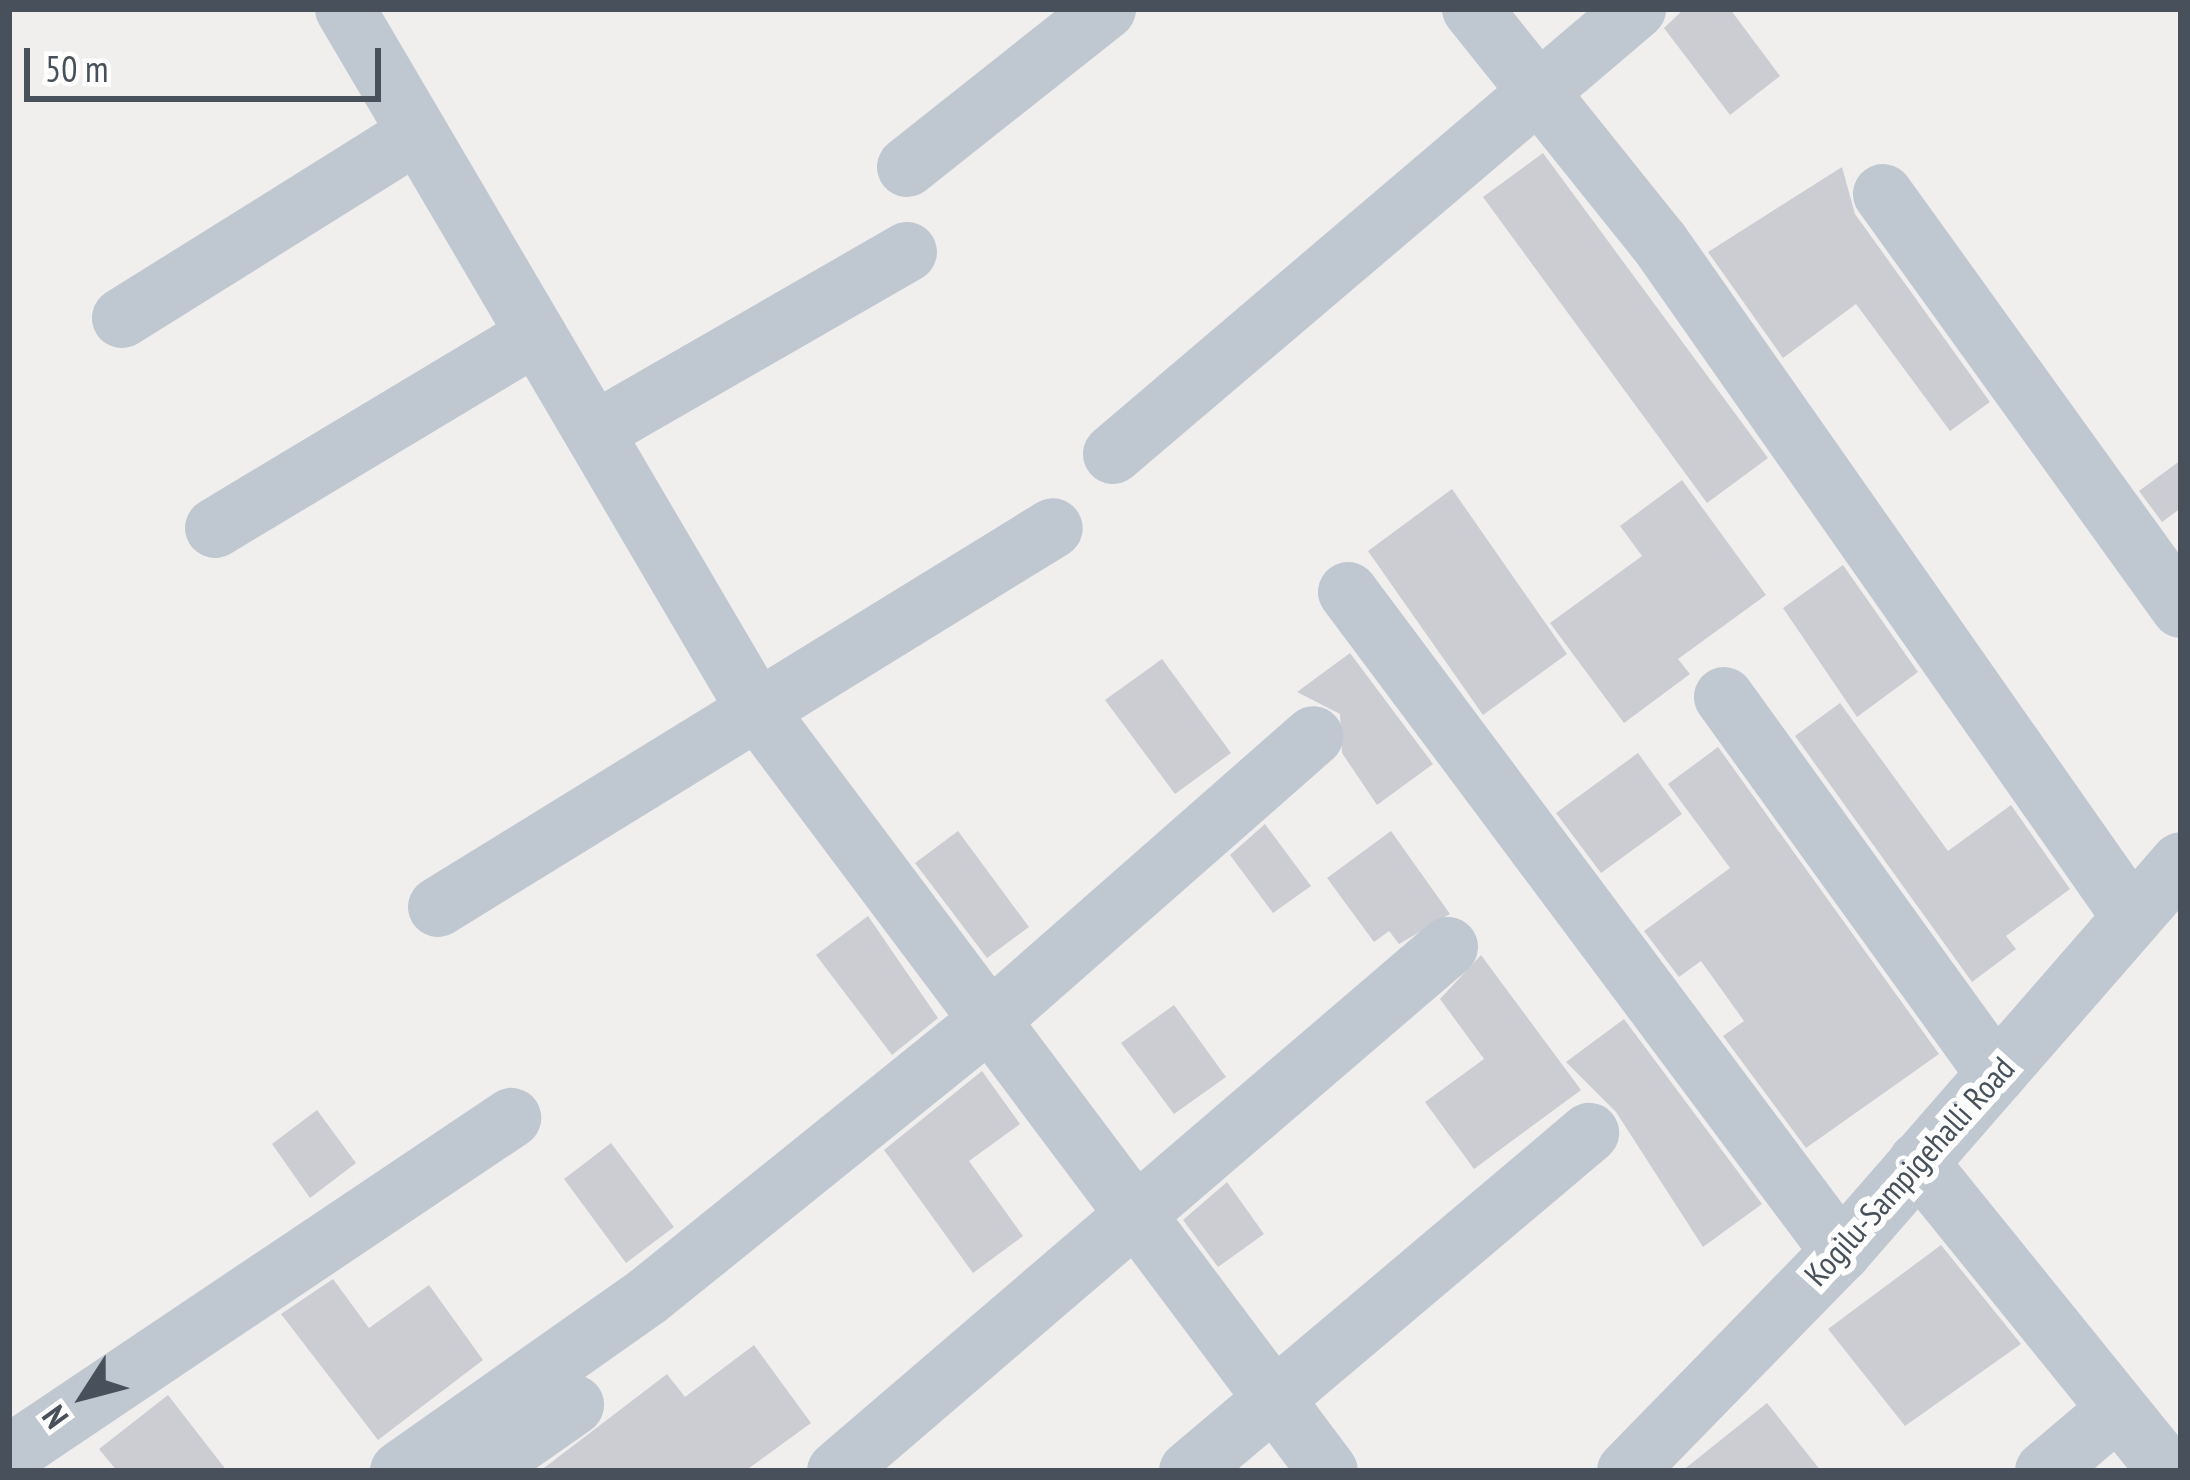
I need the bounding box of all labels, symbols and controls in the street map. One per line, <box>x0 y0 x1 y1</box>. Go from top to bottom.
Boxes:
scale bar <box>30 24 387 98</box>
text: 50 m <box>45 45 108 92</box>
street label: Kogilu-Sampigehalli Road <box>1796 1048 2022 1294</box>
north arrow <box>24 1336 144 1456</box>
text: N <box>32 1398 77 1437</box>

